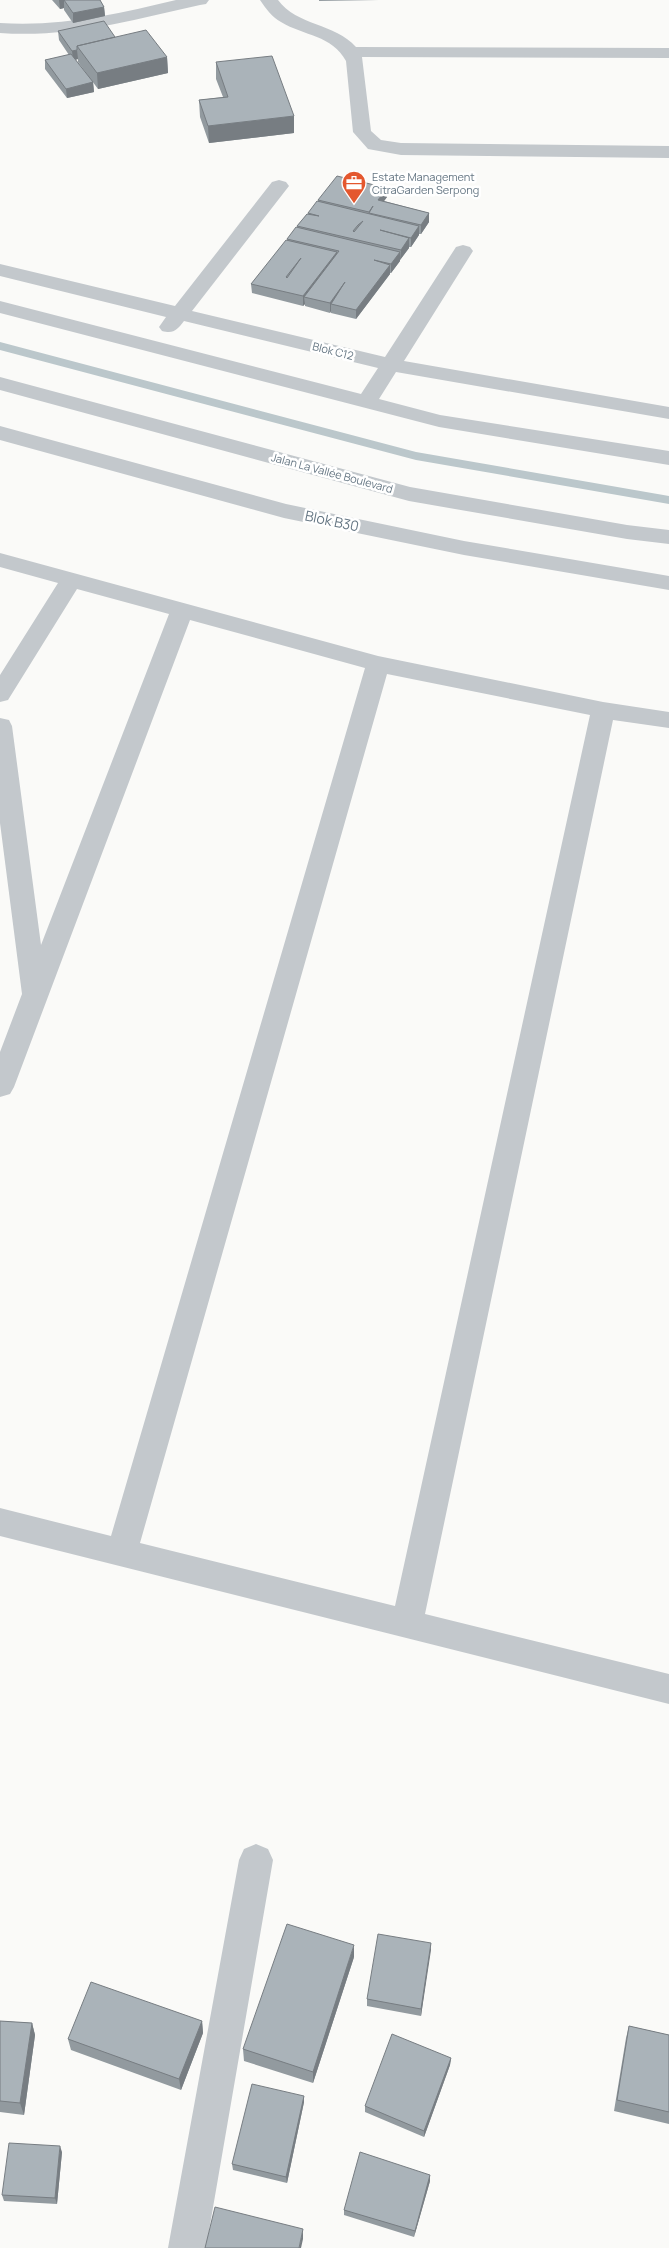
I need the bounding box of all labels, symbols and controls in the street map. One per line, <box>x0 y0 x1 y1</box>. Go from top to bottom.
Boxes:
place label: Estate Management CitraGarden Serpong <box>372 169 479 197</box>
office icon: Estate Management CitraGarden Serpong <box>341 170 367 204</box>
street label: Blok C12 <box>311 338 355 363</box>
street label: Jalan La Vallée Boulevard <box>270 449 395 496</box>
street label: Blok B30 <box>303 506 361 535</box>

